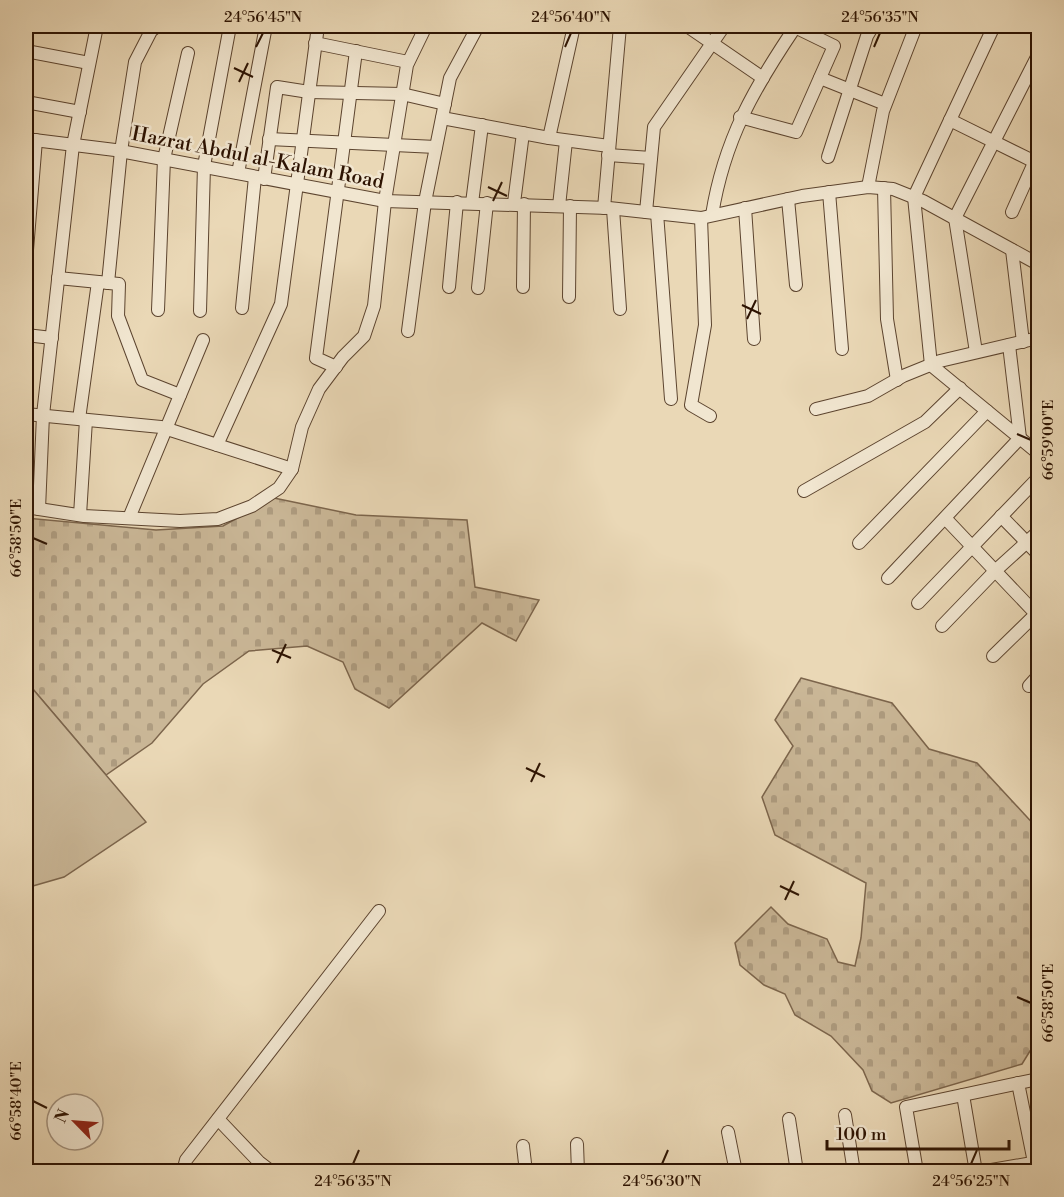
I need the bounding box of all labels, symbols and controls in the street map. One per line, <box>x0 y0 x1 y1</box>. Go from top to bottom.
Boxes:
text: 24°56'45"N <box>224 8 302 27</box>
text: 24°56'40"N <box>531 8 611 27</box>
text: 24°56'35"N <box>841 8 919 27</box>
street label: Hazrat Abdul al-Kalam Road <box>129 122 387 195</box>
text: 66°59'00"E <box>1039 400 1058 480</box>
text: 66°58'50"E <box>7 499 26 577</box>
text: 66°58'50"E <box>1039 964 1058 1042</box>
text: 66°58'40"E <box>7 1061 26 1141</box>
north arrow <box>45 1092 105 1152</box>
text: N <box>51 1106 74 1126</box>
scale bar <box>827 1113 1008 1151</box>
text: 100 m <box>836 1123 887 1146</box>
text: 24°56'35"N <box>314 1172 392 1191</box>
text: 24°56'30"N <box>622 1172 702 1191</box>
text: 24°56'25"N <box>932 1172 1010 1191</box>

